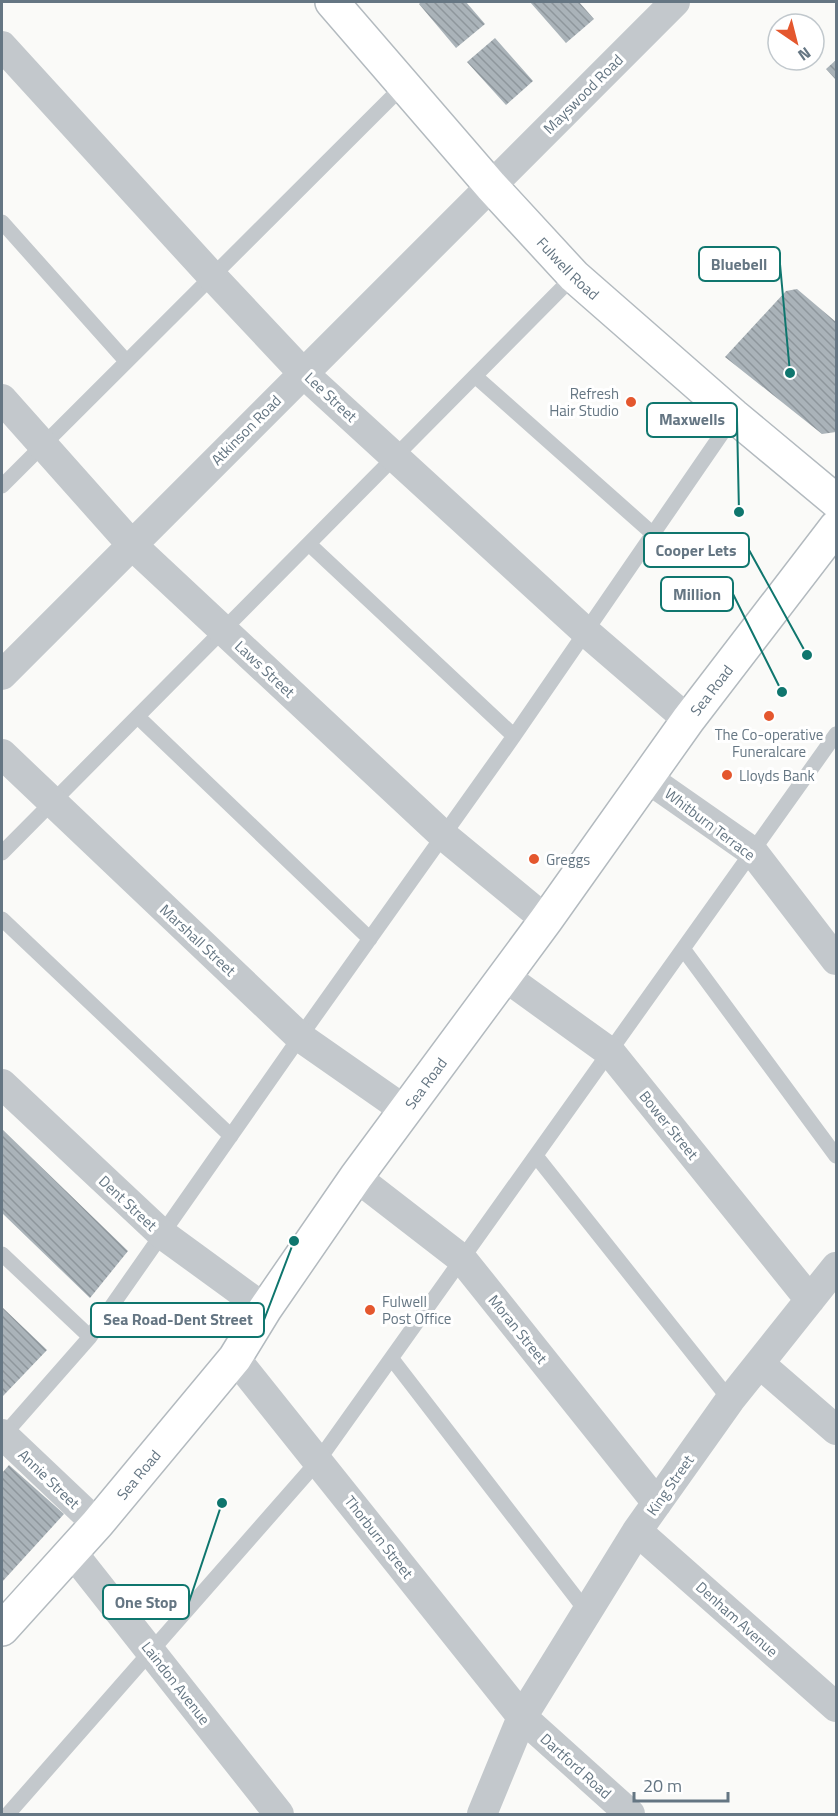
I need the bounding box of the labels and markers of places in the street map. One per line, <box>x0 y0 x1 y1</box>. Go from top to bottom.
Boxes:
callout: Bluebell <box>699 247 780 281</box>
place label: Refresh Hair Studio <box>549 382 619 422</box>
marker: Refresh Hair Studio <box>624 395 638 409</box>
callout: Maxwells <box>647 403 737 437</box>
callout: Cooper Lets <box>644 533 749 567</box>
callout: Million <box>661 577 733 611</box>
marker: The Co-operative Funeralcare <box>762 709 776 723</box>
place label: The Co-operative Funeralcare <box>715 723 823 763</box>
place label: Lloyds Bank <box>739 764 815 787</box>
marker: Lloyds Bank <box>720 768 734 782</box>
place label: Greggs <box>546 848 590 871</box>
marker: Greggs <box>527 852 541 866</box>
place label: Fulwell Post Office <box>382 1290 451 1330</box>
callout: Sea Road-Dent Street <box>91 1303 264 1337</box>
marker: Fulwell Post Office <box>363 1303 377 1317</box>
callout: One Stop <box>103 1585 189 1619</box>

